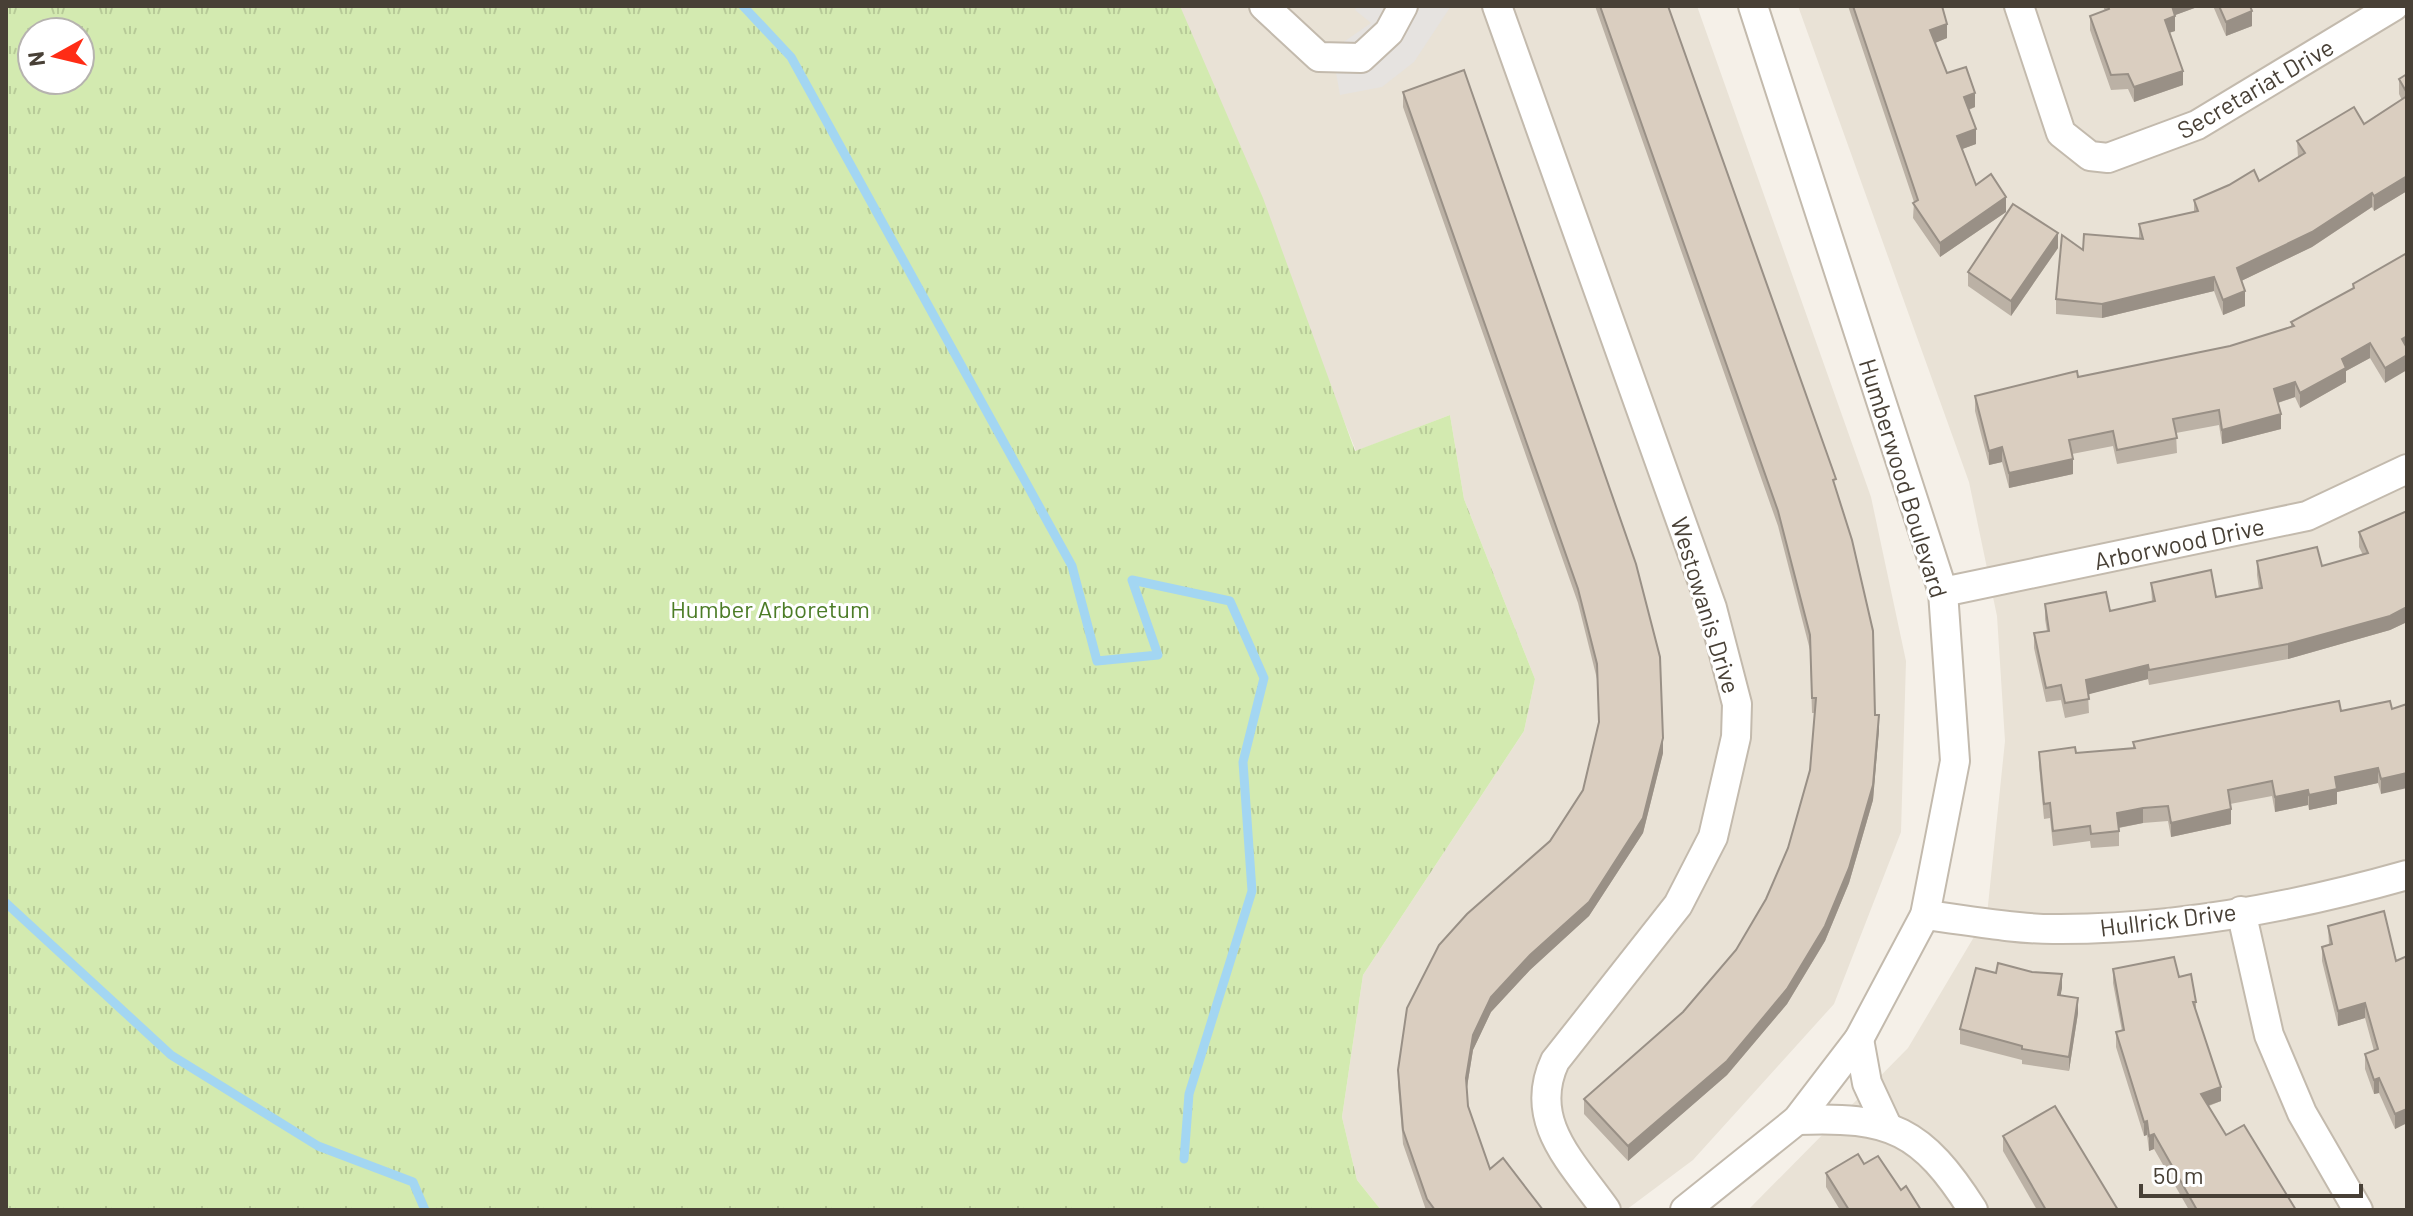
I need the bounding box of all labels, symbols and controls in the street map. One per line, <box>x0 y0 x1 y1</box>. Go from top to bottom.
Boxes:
north arrow <box>16 16 96 96</box>
street label: Secretariat Drive <box>2172 32 2338 144</box>
text: N <box>21 50 49 68</box>
street label: Humberwood Boulevard <box>1854 355 1954 601</box>
street label: Arborwood Drive <box>2091 511 2267 575</box>
street label: Westowanis Drive <box>1665 513 1747 697</box>
park label: Humber Arboretum <box>670 594 870 623</box>
street label: Hullrick Drive <box>2098 896 2238 942</box>
scale bar <box>2141 1148 2361 1198</box>
text: 50 m <box>2153 1160 2204 1189</box>

